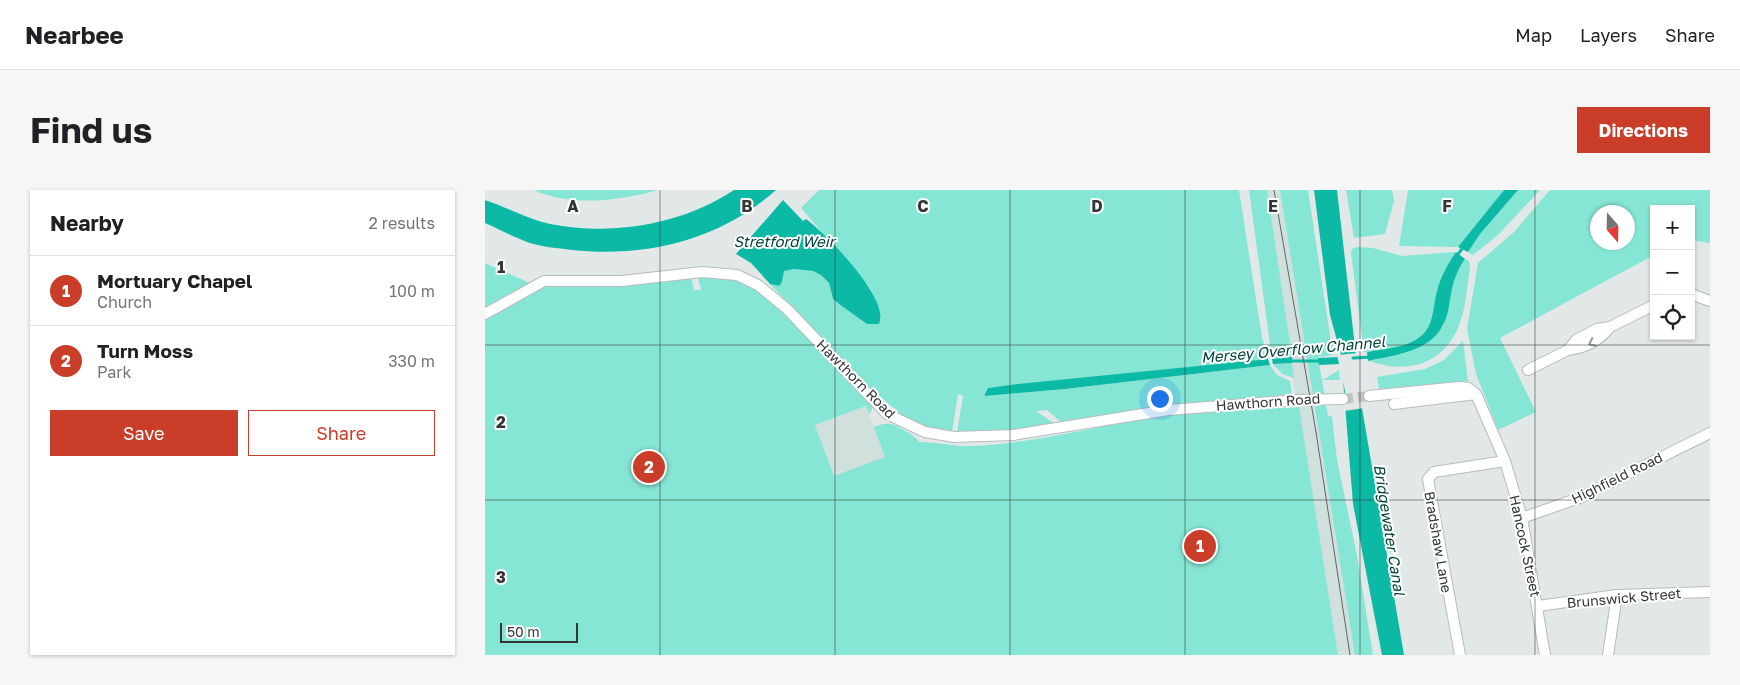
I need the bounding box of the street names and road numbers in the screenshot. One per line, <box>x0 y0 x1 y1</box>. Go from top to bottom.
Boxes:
street label: Hawthorn Road <box>813 336 899 422</box>
street label: Hawthorn Road <box>1215 389 1321 414</box>
street label: Highfield Road <box>1568 448 1665 507</box>
street label: Bradshaw Lane <box>1421 490 1456 594</box>
street label: Hancock Street <box>1506 493 1545 598</box>
street label: Brunswick Street <box>1566 584 1682 611</box>

